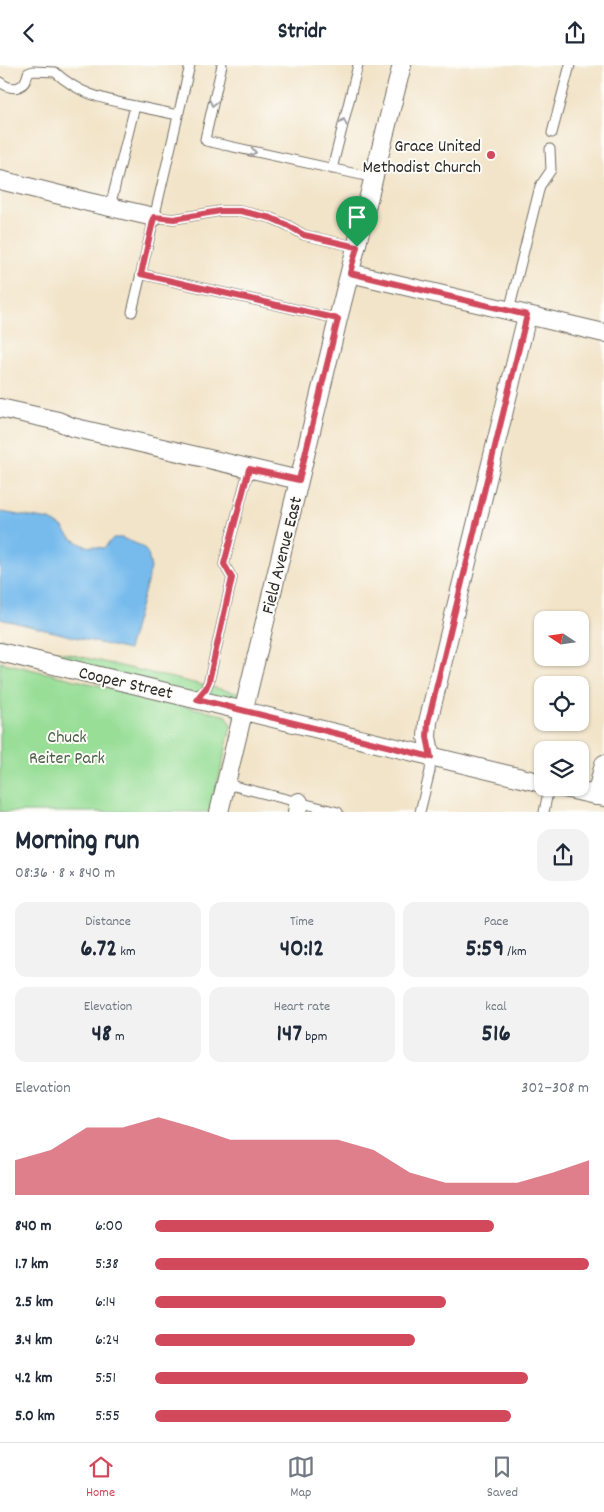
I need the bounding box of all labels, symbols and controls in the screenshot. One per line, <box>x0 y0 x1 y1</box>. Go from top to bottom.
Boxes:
text: Stridr <box>278 17 326 48</box>
icon: back <box>15 19 43 47</box>
icon: share <box>561 19 589 47</box>
one-way arrow <box>208 99 219 108</box>
one-way arrow <box>337 117 348 126</box>
place label: Grace United Methodist Church <box>363 135 481 181</box>
one-way arrow <box>249 146 258 156</box>
marker: Grace United Methodist Church <box>485 149 497 161</box>
pin <box>336 196 378 247</box>
icon: arrive <box>343 203 371 231</box>
street label: Field Avenue East <box>257 494 310 617</box>
north arrow <box>534 611 589 666</box>
map controls <box>534 611 589 796</box>
street label: Cooper Street <box>76 661 175 707</box>
button: locate <box>534 676 589 731</box>
park label: Chuck Reiter Park <box>29 726 105 772</box>
button: layers <box>534 741 589 796</box>
text: Morning run <box>15 823 139 863</box>
button: share <box>537 829 589 881</box>
text: 08:36 · 8 × 840 m <box>15 862 115 885</box>
text: Distance <box>85 912 131 932</box>
text: Time <box>290 912 314 932</box>
text: Pace <box>484 912 508 932</box>
text: 6.72 <box>80 932 117 968</box>
text: 40:12 <box>280 932 324 968</box>
text: 5:59 <box>465 932 504 968</box>
text: km <box>117 942 136 962</box>
text: /km <box>504 942 527 962</box>
text: Elevation <box>84 997 132 1017</box>
text: Heart rate <box>274 997 330 1017</box>
text: kcal <box>485 997 507 1017</box>
text: 48 <box>91 1017 112 1053</box>
text: 147 <box>277 1017 302 1053</box>
text: 516 <box>481 1017 511 1053</box>
text: m <box>112 1027 125 1047</box>
text: bpm <box>302 1027 327 1047</box>
text: Elevation <box>15 1077 71 1100</box>
text: 302–308 m <box>521 1077 589 1100</box>
text: 840 m <box>15 1215 51 1238</box>
text: 6:00 <box>95 1215 123 1238</box>
text: 1.7 km <box>15 1253 49 1276</box>
text: 5:38 <box>95 1253 119 1276</box>
text: 2.5 km <box>15 1291 53 1314</box>
text: 6:14 <box>95 1291 116 1314</box>
text: 3.4 km <box>15 1329 53 1352</box>
text: 6:24 <box>95 1329 119 1352</box>
text: 4.2 km <box>15 1367 53 1390</box>
text: 5:51 <box>95 1367 116 1390</box>
text: 5.0 km <box>15 1405 55 1428</box>
text: 5:55 <box>95 1405 120 1428</box>
tab: Home <box>86 1453 115 1503</box>
tab: Map <box>287 1453 315 1503</box>
tab: Saved <box>487 1453 518 1503</box>

